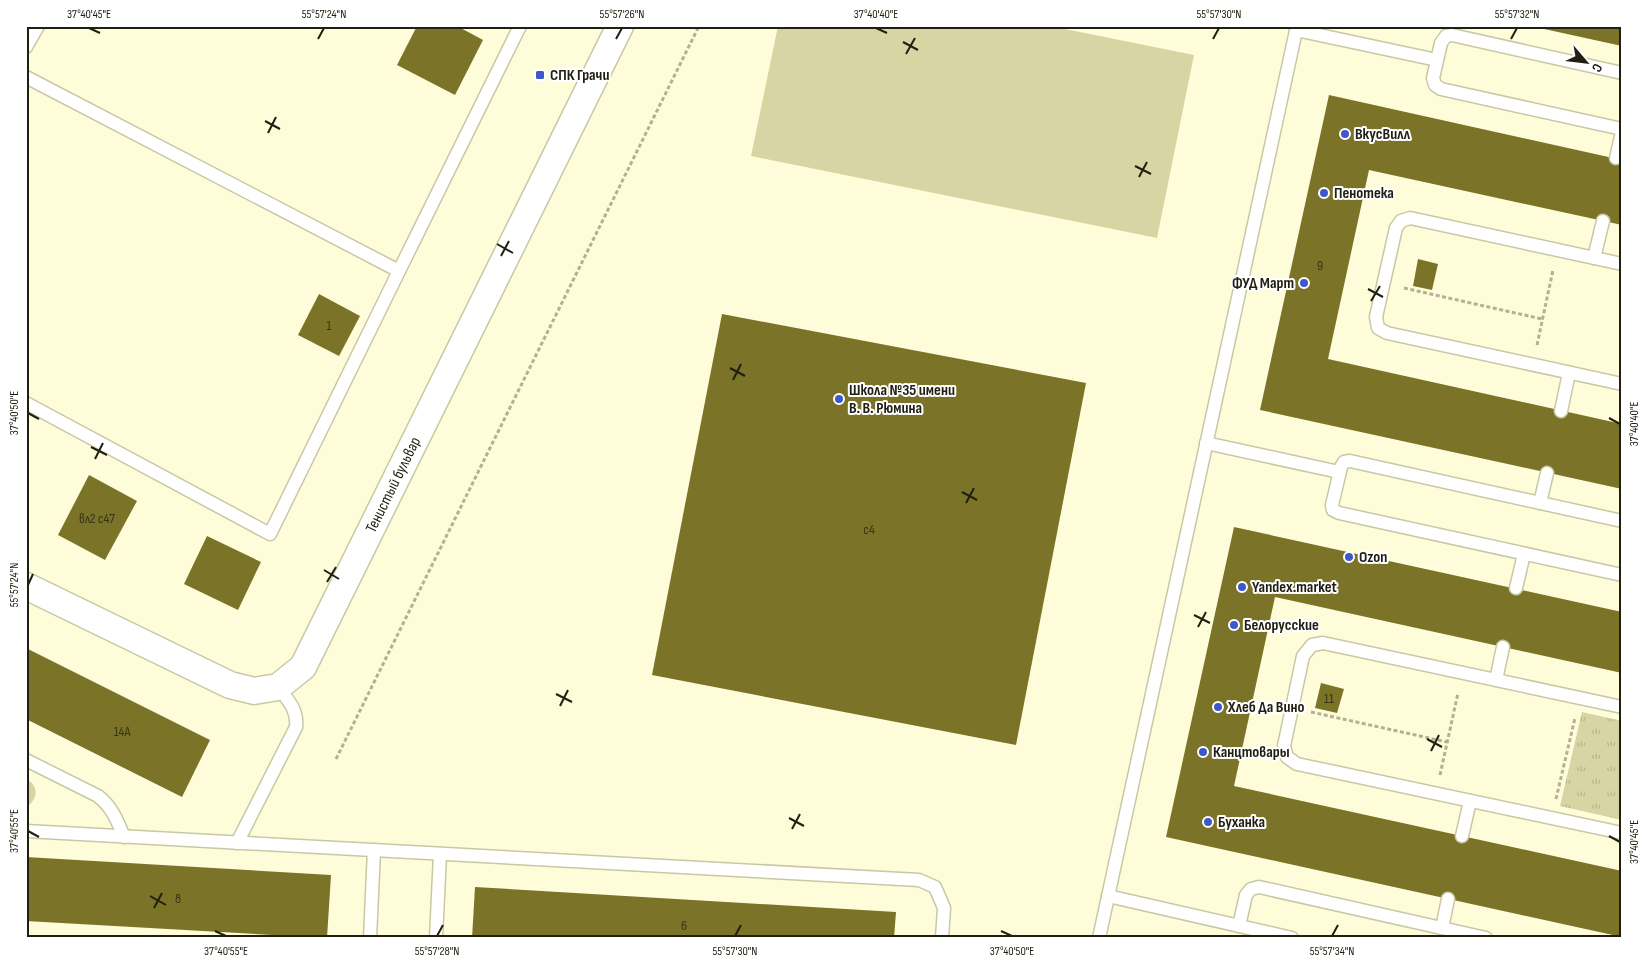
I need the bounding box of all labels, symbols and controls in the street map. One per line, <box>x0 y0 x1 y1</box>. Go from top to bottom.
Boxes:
text: 37°40'45"E <box>67 7 111 22</box>
text: 55°57'24"N <box>302 7 346 22</box>
text: 55°57'26"N <box>600 7 644 22</box>
text: 37°40'40"E <box>854 7 898 22</box>
text: 55°57'30"N <box>1197 7 1242 22</box>
text: 55°57'32"N <box>1495 7 1539 22</box>
north arrow <box>1560 38 1610 88</box>
text: С <box>1588 61 1606 75</box>
place label: СПК Грачи <box>550 66 609 85</box>
marker: СПК Грачи <box>534 69 546 81</box>
place label: ВкусВилл <box>1355 125 1411 144</box>
marker: ВкусВилл <box>1339 128 1351 140</box>
place label: Пенотека <box>1334 184 1394 203</box>
marker: Пенотека <box>1318 187 1330 199</box>
house number: 9 <box>1317 257 1323 274</box>
place label: ФУД Март <box>1232 274 1294 293</box>
marker: ФУД Март <box>1298 277 1310 289</box>
house number: 1 <box>327 317 332 334</box>
place label: Школа №35 имени В. В. Рюмина <box>849 381 955 418</box>
text: 37°40'50"E <box>7 391 22 435</box>
marker: Школа №35 имени В. В. Рюмина <box>833 393 845 405</box>
text: 37°40'40"E <box>1627 402 1642 446</box>
street label: Тенистый бульвар <box>361 434 425 536</box>
house number: вл2 с47 <box>79 510 115 527</box>
house number: с4 <box>863 521 875 538</box>
place label: Ozon <box>1359 548 1387 567</box>
marker: Ozon <box>1343 551 1355 563</box>
text: 55°57'24"N <box>7 563 22 607</box>
place label: Yandex.market <box>1252 578 1337 597</box>
marker: Yandex.market <box>1236 581 1248 593</box>
place label: Белорусские <box>1244 616 1319 635</box>
marker: Белорусские <box>1228 619 1240 631</box>
house number: 11 <box>1324 690 1334 707</box>
place label: Хлеб Да Вино <box>1227 698 1304 717</box>
marker: Хлеб Да Вино <box>1212 701 1224 713</box>
house number: 14А <box>114 723 131 740</box>
place label: Канцтовары <box>1213 743 1290 762</box>
marker: Канцтовары <box>1197 746 1209 758</box>
text: 37°40'55"E <box>7 809 22 853</box>
place label: Буханка <box>1218 813 1265 832</box>
marker: Буханка <box>1202 816 1214 828</box>
text: 37°40'45"E <box>1627 820 1642 864</box>
house number: 8 <box>175 890 181 907</box>
house number: 6 <box>681 917 687 934</box>
text: 37°40'55"E <box>204 944 248 959</box>
text: 55°57'28"N <box>415 944 459 959</box>
text: 55°57'30"N <box>713 944 758 959</box>
text: 37°40'50"E <box>990 944 1034 959</box>
text: 55°57'34"N <box>1310 944 1354 959</box>

